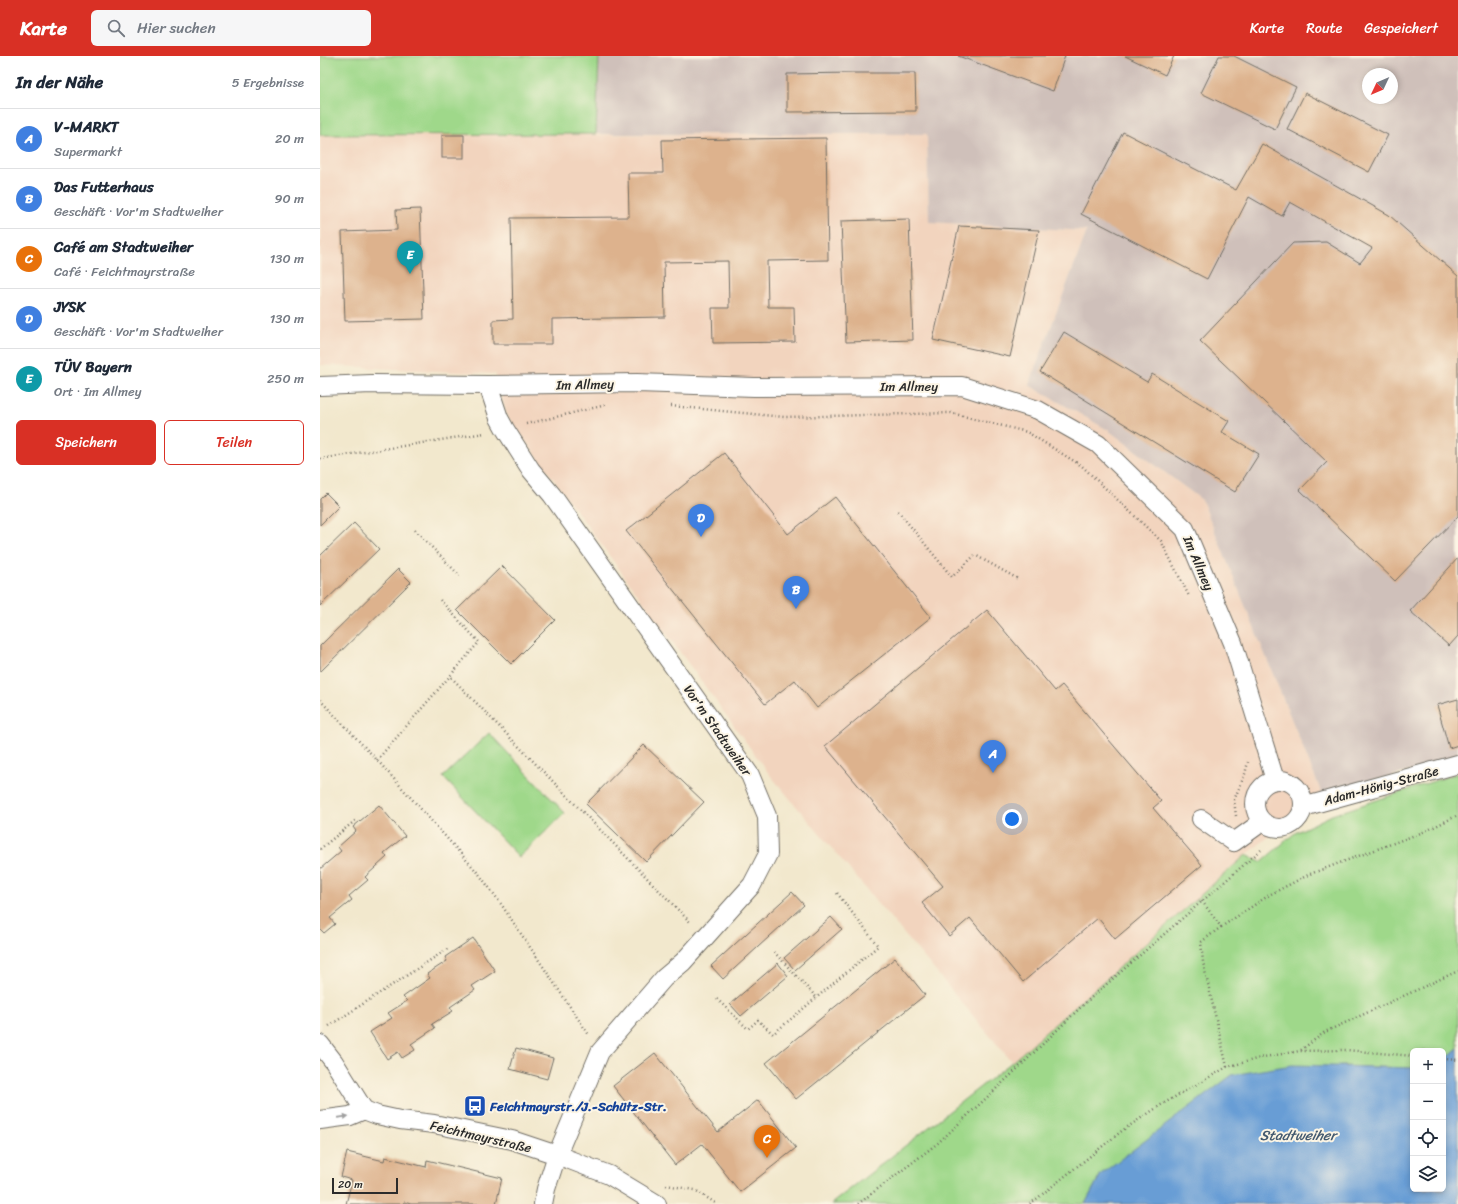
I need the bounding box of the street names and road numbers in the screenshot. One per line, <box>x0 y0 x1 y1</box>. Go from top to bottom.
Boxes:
street label: Im Allmey <box>555 372 614 397</box>
street label: Im Allmey <box>879 375 938 398</box>
street label: Im Allmey <box>1176 531 1221 595</box>
street label: Vor'm Stadtweiher <box>677 680 758 781</box>
street label: Adam-Hönig-Straße <box>1320 759 1442 812</box>
street label: Feichtmayrstraße <box>428 1114 534 1159</box>

